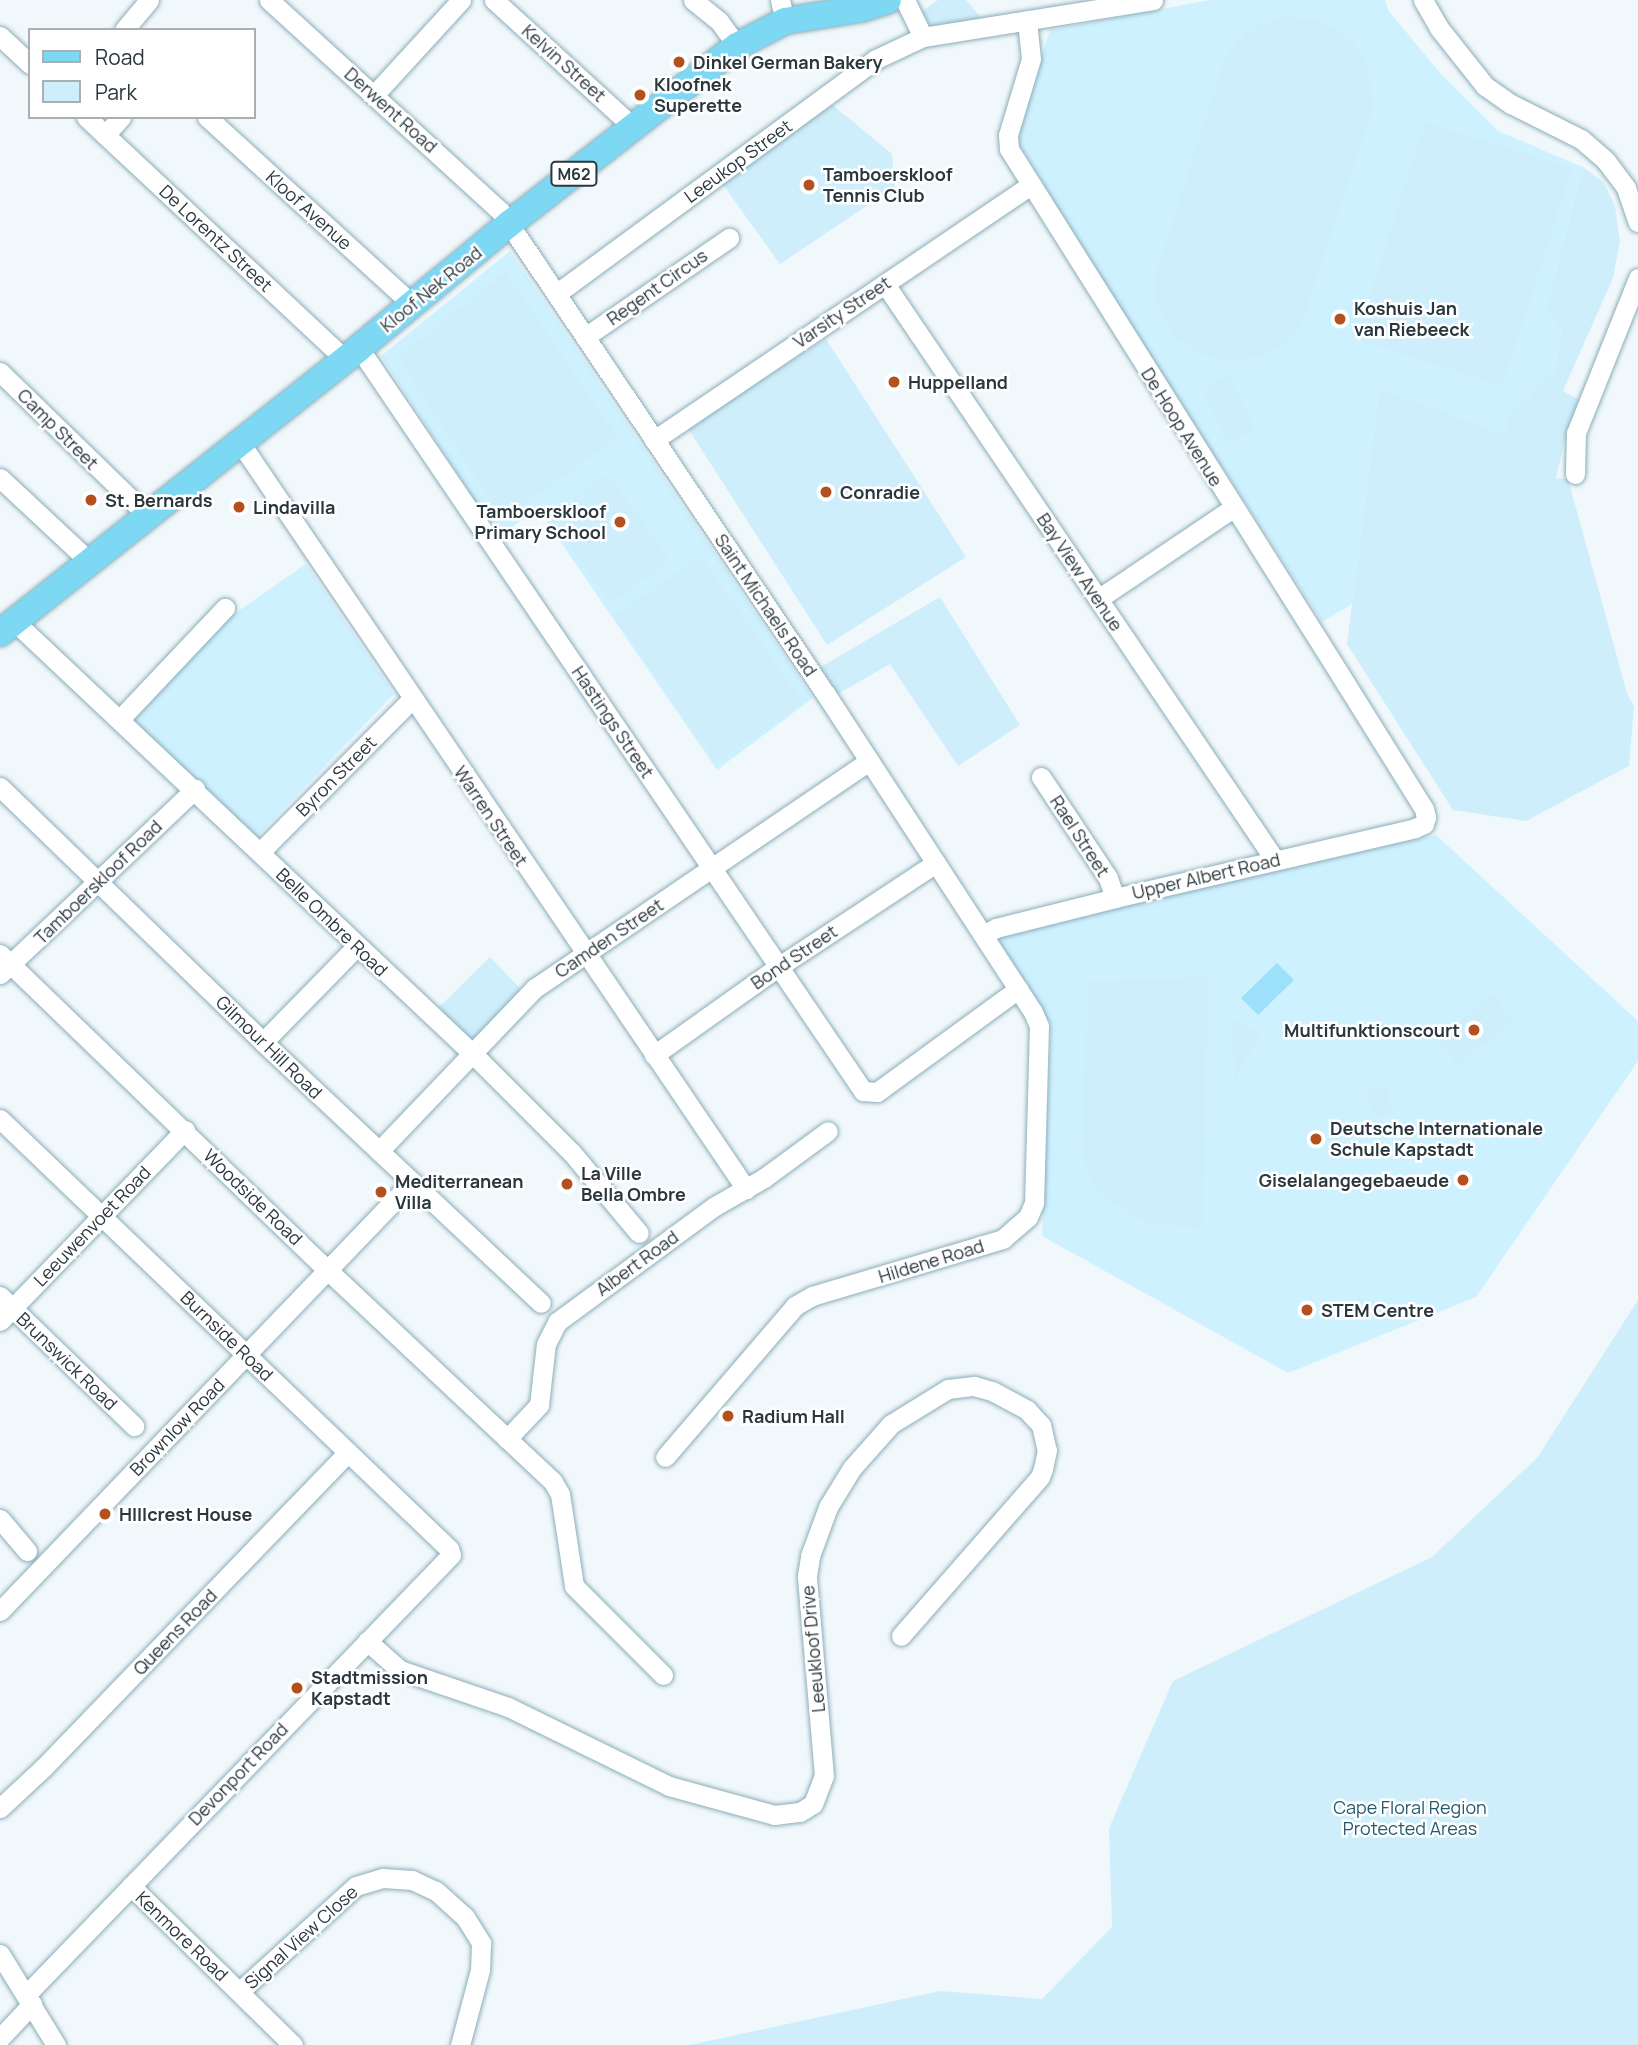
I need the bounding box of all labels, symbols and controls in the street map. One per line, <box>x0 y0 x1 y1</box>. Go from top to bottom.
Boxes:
street label: Kelvin Street <box>518 20 610 106</box>
legend <box>28 28 256 119</box>
text: Road <box>95 43 145 71</box>
place label: Dinkel German Bakery <box>693 51 883 73</box>
marker: Dinkel German Bakery <box>671 54 687 70</box>
street label: Derwent Road <box>340 63 442 157</box>
place label: Kloofnek Superette <box>654 74 742 116</box>
text: Park <box>95 78 137 106</box>
marker: Kloofnek Superette <box>632 87 648 103</box>
street label: Leeukop Street <box>680 115 796 207</box>
road number: M62 <box>550 162 598 186</box>
place label: Tamboerskloof Tennis Club <box>823 164 953 206</box>
street label: Kloof Avenue <box>262 166 356 254</box>
marker: Tamboerskloof Tennis Club <box>801 177 817 193</box>
street label: De Lorentz Street <box>155 180 277 296</box>
street label: Kloof Nek Road <box>376 242 486 336</box>
street label: Regent Circus <box>603 244 711 330</box>
street label: Varsity Street <box>789 272 895 352</box>
place label: Koshuis Jan van Riebeeck <box>1354 298 1469 340</box>
marker: Koshuis Jan van Riebeeck <box>1332 311 1348 327</box>
street label: De Hoop Avenue <box>1137 364 1227 490</box>
place label: Huppelland <box>908 371 1008 393</box>
marker: Huppelland <box>886 374 902 390</box>
street label: Camp Street <box>13 384 103 474</box>
place label: Conradie <box>840 481 920 503</box>
marker: Conradie <box>818 484 834 500</box>
place label: St. Bernards <box>105 489 213 511</box>
marker: St. Bernards <box>83 492 99 508</box>
place label: Lindavilla <box>253 496 335 518</box>
marker: Lindavilla <box>231 499 247 515</box>
place label: Tamboerskloof Primary School <box>474 501 606 544</box>
street label: Bay View Avenue <box>1033 509 1127 635</box>
marker: Tamboerskloof Primary School <box>612 514 628 530</box>
street label: Saint Michaels Road <box>710 530 822 680</box>
street label: Hastings Street <box>568 662 658 782</box>
street label: Byron Street <box>291 731 381 821</box>
street label: Warren Street <box>450 762 532 870</box>
street label: Rael Street <box>1046 791 1114 881</box>
street label: Tamboerskloof Road <box>30 815 166 949</box>
street label: Upper Albert Road <box>1130 848 1282 904</box>
street label: Belle Ombre Road <box>272 863 392 981</box>
street label: Camden Street <box>551 894 667 982</box>
street label: Bond Street <box>747 920 841 994</box>
street label: Gilmour Hill Road <box>212 991 326 1103</box>
place label: Multifunktionscourt <box>1284 1019 1460 1041</box>
marker: Multifunktionscourt <box>1466 1022 1482 1038</box>
place label: Deutsche Internationale Schule Kapstadt <box>1330 1118 1543 1160</box>
marker: Deutsche Internationale Schule Kapstadt <box>1308 1131 1324 1147</box>
street label: Woodside Road <box>199 1144 307 1250</box>
street label: Leeuwenvoet Road <box>29 1161 155 1291</box>
place label: La Ville Bella Ombre <box>581 1163 686 1206</box>
place label: Giselalangegebaeude <box>1259 1169 1449 1191</box>
place label: Mediterranean Villa <box>395 1171 523 1214</box>
marker: Giselalangegebaeude <box>1455 1172 1471 1188</box>
marker: La Ville Bella Ombre <box>559 1176 575 1192</box>
marker: Mediterranean Villa <box>373 1184 389 1200</box>
street label: Albert Road <box>592 1226 682 1300</box>
street label: Hildene Road <box>876 1235 986 1287</box>
street label: Burnside Road <box>176 1287 278 1385</box>
place label: STEM Centre <box>1321 1299 1434 1321</box>
marker: STEM Centre <box>1299 1302 1315 1318</box>
street label: Brunswick Road <box>12 1308 122 1414</box>
street label: Brownlow Road <box>125 1374 229 1480</box>
place label: Radium Hall <box>742 1405 845 1427</box>
marker: Radium Hall <box>720 1408 736 1424</box>
place label: HIllcrest House <box>119 1503 252 1525</box>
marker: HIllcrest House <box>97 1506 113 1522</box>
street label: Queens Road <box>129 1585 221 1679</box>
street label: Leeukloof Drive <box>797 1585 829 1713</box>
place label: Stadtmission Kapstadt <box>311 1667 428 1710</box>
marker: Stadtmission Kapstadt <box>289 1680 305 1696</box>
street label: Devonport Road <box>184 1718 292 1830</box>
park label: Cape Floral Region Protected Areas <box>1333 1797 1487 1840</box>
street label: Signal View Close <box>240 1881 362 1993</box>
street label: Kenmore Road <box>131 1887 233 1985</box>

